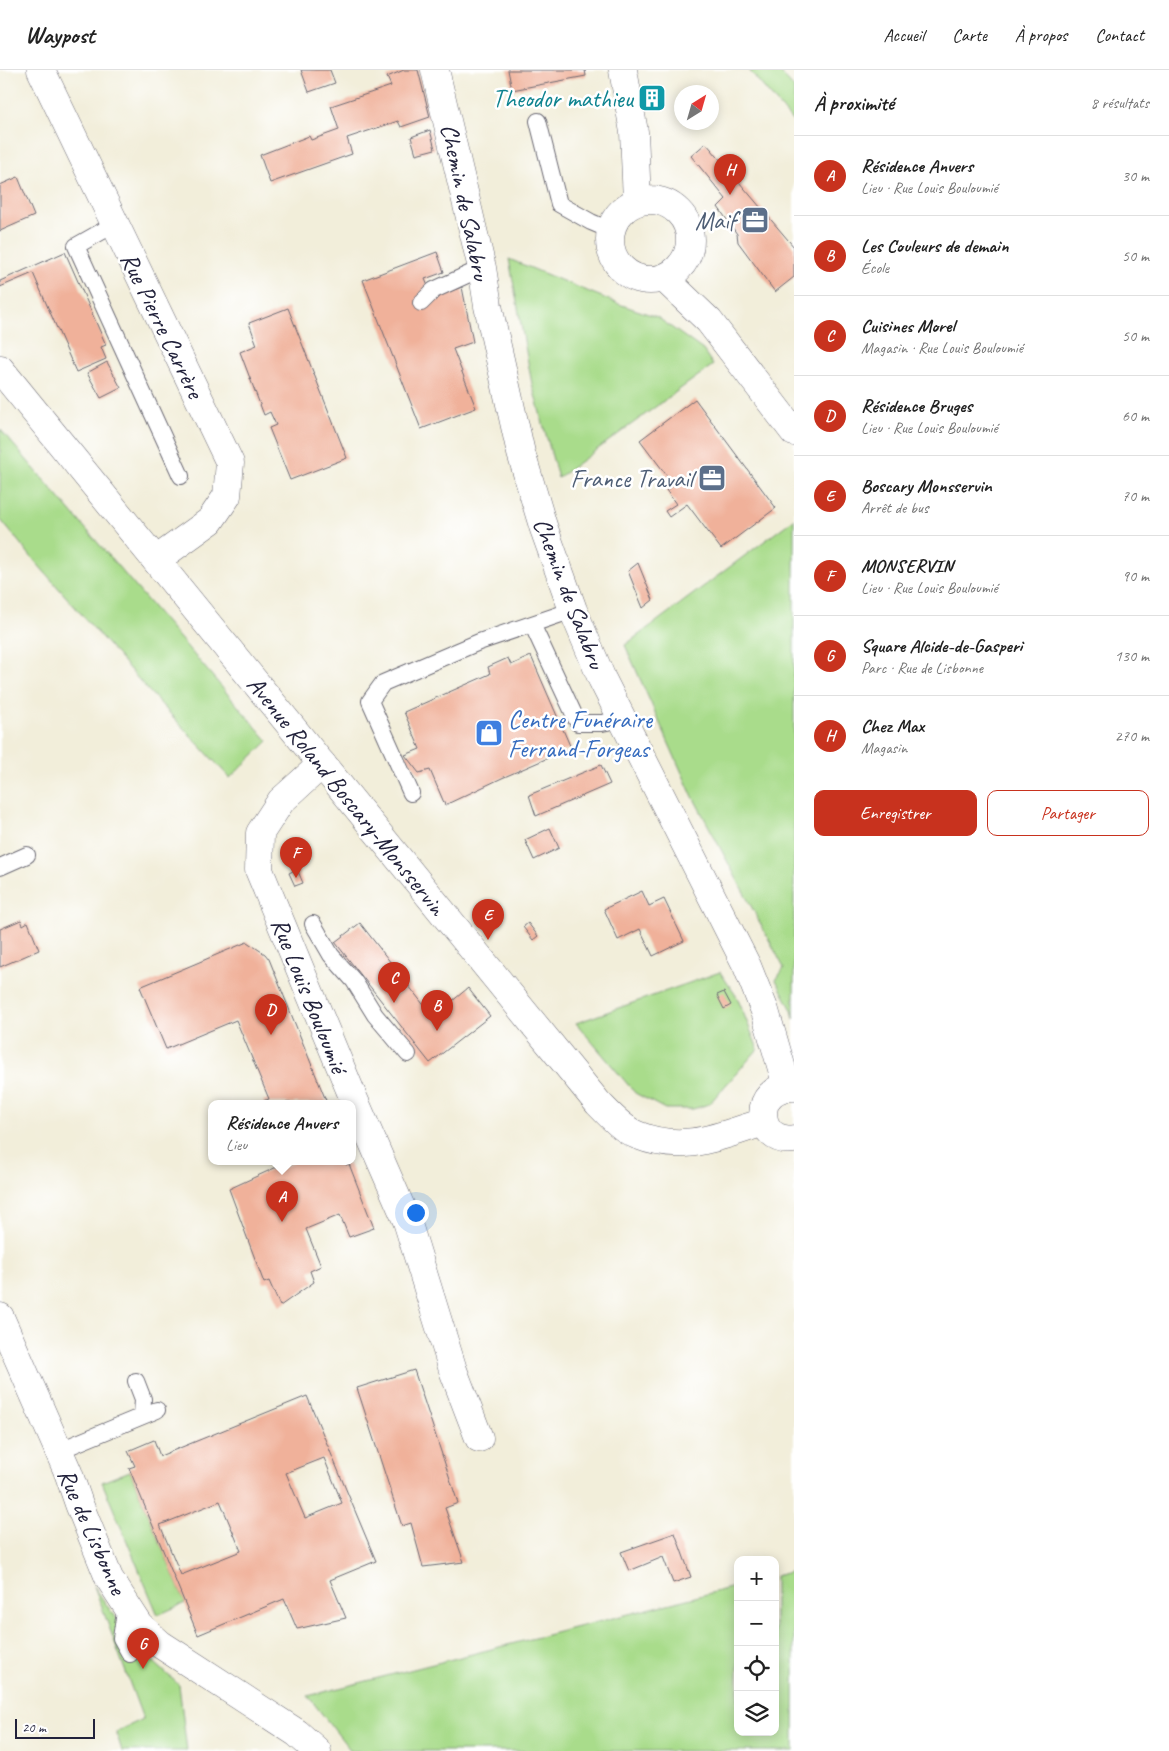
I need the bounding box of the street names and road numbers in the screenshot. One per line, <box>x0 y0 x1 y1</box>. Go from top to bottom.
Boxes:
street label: Chemin de Salabru <box>433 121 498 285</box>
street label: Rue Pierre Carrère <box>113 247 212 405</box>
street label: Chemin de Salabru <box>526 513 613 675</box>
street label: Avenue Roland Boscary-Monsservin <box>240 669 454 923</box>
street label: Rue Louis Bouloumié <box>264 913 356 1081</box>
street label: Rue de Lisbonne <box>50 1463 135 1601</box>

